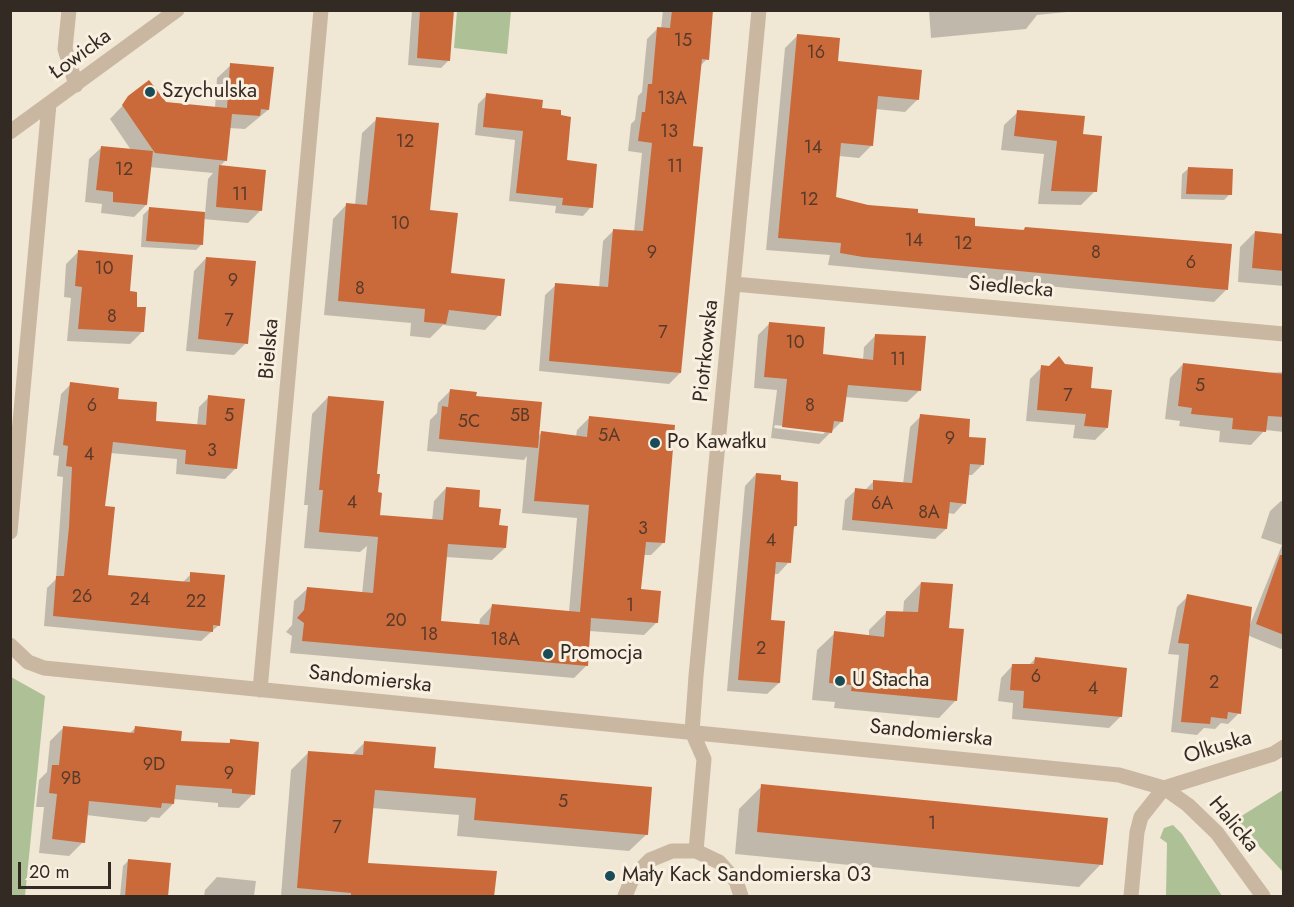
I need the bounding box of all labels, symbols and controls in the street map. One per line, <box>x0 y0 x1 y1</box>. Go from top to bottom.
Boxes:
street label: Łowicka <box>45 24 117 86</box>
house number: 15 <box>674 31 692 53</box>
house number: 16 <box>807 43 825 65</box>
place label: Szychulska <box>162 79 257 105</box>
marker: Szychulska <box>143 85 157 99</box>
house number: 13A <box>657 89 687 111</box>
house number: 13 <box>660 122 678 144</box>
house number: 12 <box>396 132 414 154</box>
house number: 14 <box>804 138 822 160</box>
house number: 11 <box>667 157 683 179</box>
house number: 12 <box>115 160 133 182</box>
house number: 11 <box>232 185 248 207</box>
house number: 12 <box>800 190 818 212</box>
house number: 10 <box>391 214 409 236</box>
house number: 14 <box>905 231 923 253</box>
house number: 12 <box>954 234 972 256</box>
house number: 9 <box>647 243 657 265</box>
house number: 8 <box>1091 243 1101 265</box>
house number: 6 <box>1186 253 1196 275</box>
house number: 10 <box>95 259 113 281</box>
house number: 9 <box>228 271 238 293</box>
street label: Siedlecka <box>968 272 1054 304</box>
house number: 8 <box>355 279 365 301</box>
street label: Piotrkowska <box>689 299 725 403</box>
house number: 8 <box>107 307 117 329</box>
house number: 7 <box>224 311 234 333</box>
street label: Bielska <box>255 318 285 380</box>
house number: 7 <box>658 323 668 345</box>
house number: 10 <box>786 333 804 355</box>
house number: 11 <box>890 350 906 372</box>
house number: 5 <box>1195 376 1205 398</box>
house number: 7 <box>1063 386 1073 408</box>
house number: 6 <box>87 396 97 418</box>
house number: 8 <box>805 396 815 418</box>
house number: 5 <box>224 406 234 428</box>
house number: 5B <box>510 406 530 428</box>
house number: 5C <box>458 412 480 434</box>
house number: 5A <box>598 426 620 448</box>
house number: 9 <box>945 429 955 451</box>
place label: Po Kawałku <box>667 430 767 456</box>
marker: Po Kawałku <box>648 436 662 450</box>
house number: 3 <box>207 441 217 463</box>
house number: 4 <box>84 445 94 467</box>
house number: 4 <box>347 493 357 515</box>
house number: 6A <box>871 494 893 516</box>
house number: 8A <box>918 503 940 525</box>
house number: 3 <box>638 519 648 541</box>
house number: 4 <box>766 531 776 553</box>
house number: 26 <box>72 587 92 609</box>
house number: 24 <box>130 590 150 612</box>
house number: 22 <box>186 592 206 614</box>
house number: 1 <box>626 596 634 618</box>
house number: 20 <box>385 611 407 633</box>
house number: 18 <box>420 625 438 647</box>
house number: 18A <box>490 630 520 652</box>
house number: 2 <box>756 639 766 661</box>
place label: Promocja <box>560 641 643 667</box>
marker: Promocja <box>541 647 555 661</box>
street label: Sandomierska <box>307 661 433 699</box>
house number: 6 <box>1031 667 1041 689</box>
place label: U Stacha <box>852 668 929 694</box>
house number: 2 <box>1209 673 1219 695</box>
marker: U Stacha <box>833 674 847 688</box>
house number: 4 <box>1088 679 1098 701</box>
street label: Sandomierska <box>868 715 994 753</box>
street label: Olkuska <box>1181 726 1255 770</box>
house number: 9D <box>143 755 165 777</box>
house number: 9 <box>224 764 234 786</box>
house number: 9B <box>61 769 81 791</box>
house number: 5 <box>558 792 568 814</box>
street label: Halicka <box>1203 792 1263 858</box>
house number: 1 <box>928 814 936 836</box>
house number: 7 <box>332 818 342 840</box>
scale bar <box>21 850 114 888</box>
text: 20 m <box>29 859 69 885</box>
place label: Mały Kack Sandomierska 03 <box>622 863 871 889</box>
marker: Mały Kack Sandomierska 03 <box>603 869 617 883</box>

